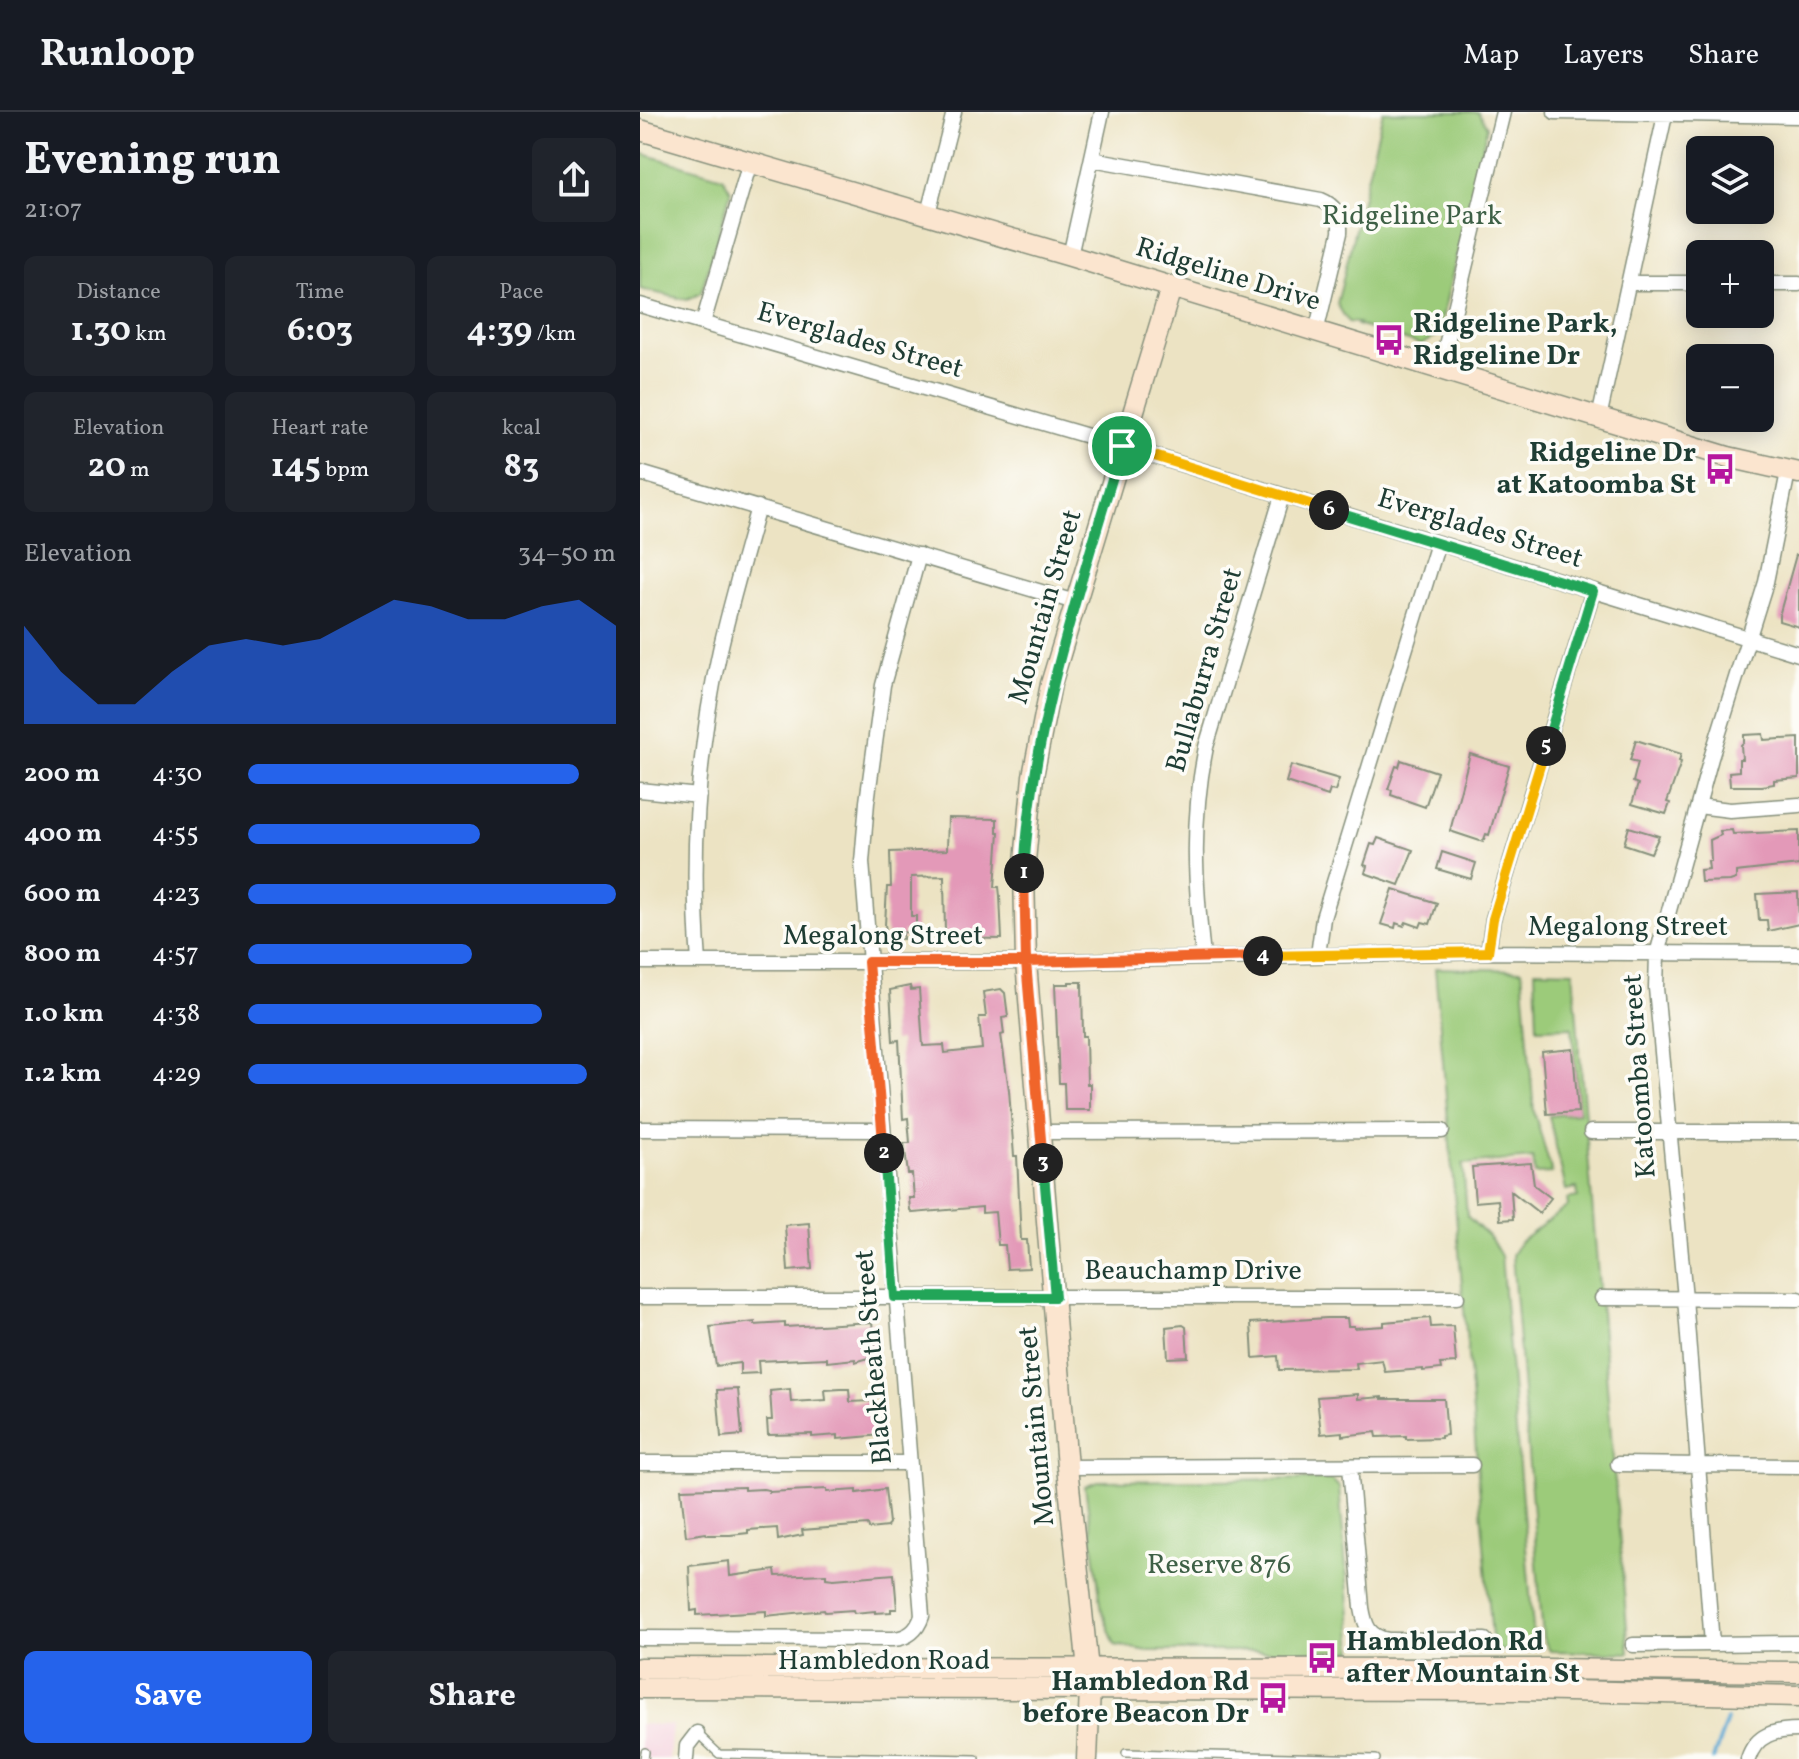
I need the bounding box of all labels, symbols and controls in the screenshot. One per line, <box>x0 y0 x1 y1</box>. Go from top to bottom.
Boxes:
text: Runloop <box>40 29 195 82</box>
text: Map <box>1463 36 1519 75</box>
text: Layers <box>1563 36 1644 75</box>
text: Share <box>1688 36 1759 75</box>
text: Evening run <box>24 131 281 192</box>
map controls <box>1686 136 1774 432</box>
button: layers <box>1686 136 1774 224</box>
button: share <box>532 138 616 222</box>
text: 21:07 <box>24 192 82 228</box>
park label: Ridgeline Park <box>1322 197 1502 236</box>
street label: Ridgeline Drive <box>1131 228 1325 322</box>
button: + <box>1686 240 1774 328</box>
text: Distance <box>77 277 161 308</box>
text: Time <box>296 277 344 308</box>
text: Pace <box>499 277 543 308</box>
street label: Everglades Street <box>752 293 968 389</box>
place label: Ridgeline Park, Ridgeline Dr <box>1413 305 1618 376</box>
text: 1.30 <box>71 308 131 355</box>
text: 6:03 <box>287 308 353 355</box>
text: 4:39 <box>466 308 532 355</box>
text: km <box>131 319 167 350</box>
text: /km <box>532 319 576 350</box>
bus stop icon: Ridgeline Park, Ridgeline Dr <box>1372 323 1406 357</box>
button: − <box>1686 344 1774 432</box>
pin <box>1088 412 1156 480</box>
text: Elevation <box>73 413 164 444</box>
text: Heart rate <box>271 413 369 444</box>
text: kcal <box>502 413 541 444</box>
icon: arrive <box>1100 424 1144 468</box>
place label: Ridgeline Dr at Katoomba St <box>1497 434 1696 505</box>
text: 20 <box>87 444 126 491</box>
text: 145 <box>271 444 321 491</box>
text: 83 <box>503 444 539 491</box>
bus stop icon: Ridgeline Dr at Katoomba St <box>1703 452 1737 486</box>
text: m <box>126 455 150 486</box>
text: bpm <box>321 455 369 486</box>
street label: Everglades Street <box>1372 479 1588 579</box>
pin: 6 <box>1309 490 1349 530</box>
text: 6 <box>1323 494 1335 525</box>
street label: Mountain Street <box>1000 505 1092 709</box>
text: Elevation <box>24 536 132 572</box>
text: 34–50 m <box>518 536 616 572</box>
street label: Bullaburra Street <box>1157 563 1253 777</box>
pin: 5 <box>1526 726 1566 766</box>
text: 5 <box>1541 730 1551 761</box>
text: 200 m <box>24 756 100 792</box>
text: 4:30 <box>152 756 202 792</box>
text: 400 m <box>24 816 102 852</box>
text: 4:55 <box>152 816 199 852</box>
pin: 1 <box>1004 853 1044 893</box>
text: 1 <box>1020 857 1028 888</box>
text: 600 m <box>24 876 101 912</box>
text: 4:23 <box>152 876 200 912</box>
street label: Megalong Street <box>1528 908 1728 947</box>
street label: Megalong Street <box>783 917 983 956</box>
text: 800 m <box>24 936 101 972</box>
text: 4:57 <box>152 936 199 972</box>
pin: 4 <box>1243 936 1283 976</box>
text: 4 <box>1256 940 1270 971</box>
street label: Katoomba Street <box>1613 972 1667 1180</box>
text: 1.0 km <box>24 996 104 1032</box>
text: 4:38 <box>152 996 200 1032</box>
text: 1.2 km <box>24 1056 101 1092</box>
text: 4:29 <box>152 1056 201 1092</box>
pin: 2 <box>864 1133 904 1173</box>
text: 2 <box>878 1137 890 1168</box>
pin: 3 <box>1023 1143 1063 1183</box>
text: 3 <box>1037 1147 1049 1178</box>
street label: Blackheath Street <box>845 1248 903 1466</box>
street label: Beauchamp Drive <box>1084 1252 1302 1291</box>
street label: Mountain Street <box>1009 1324 1065 1528</box>
park label: Reserve 876 <box>1147 1546 1291 1585</box>
place label: Hambledon Rd after Mountain St <box>1346 1623 1580 1694</box>
bus stop icon: Hambledon Rd after Mountain St <box>1305 1641 1339 1675</box>
street label: Hambledon Road <box>778 1642 990 1681</box>
button: Save <box>24 1651 312 1743</box>
button: Share <box>328 1651 616 1743</box>
place label: Hambledon Rd before Beacon Dr <box>1023 1663 1249 1734</box>
bus stop icon: Hambledon Rd before Beacon Dr <box>1256 1681 1290 1715</box>

